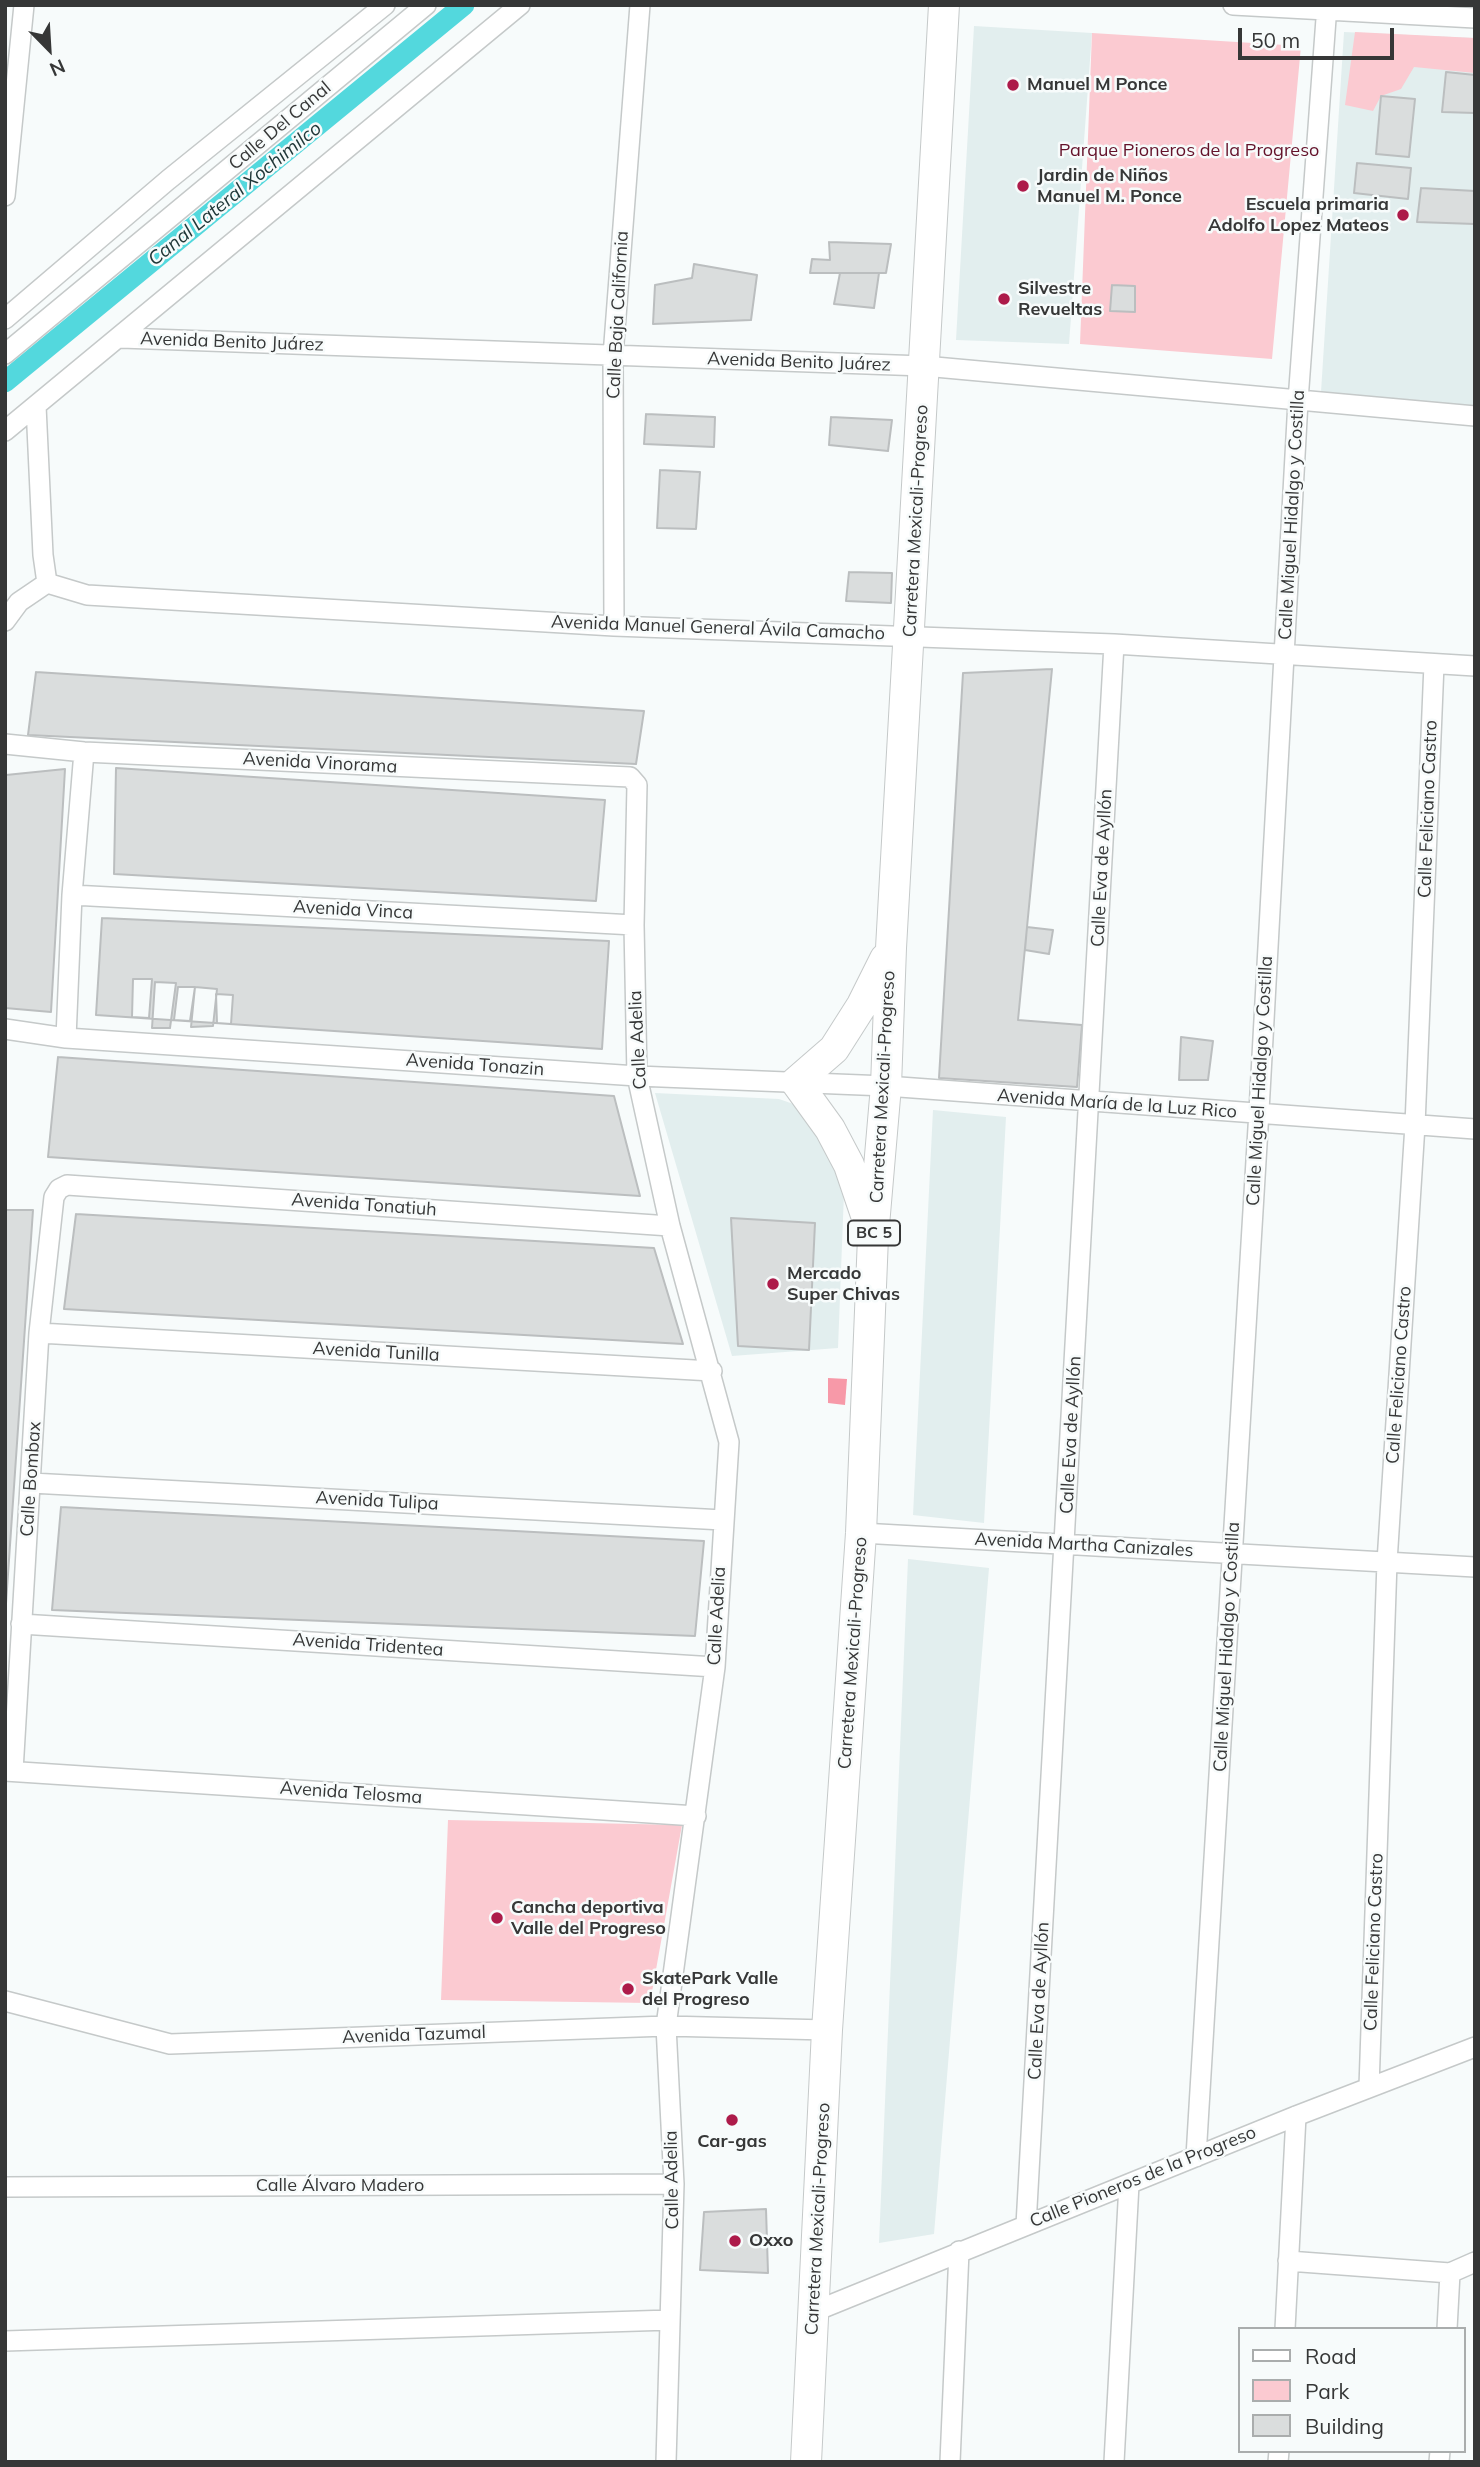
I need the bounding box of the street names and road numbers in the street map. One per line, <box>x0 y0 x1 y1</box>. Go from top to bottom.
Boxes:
street label: Calle Del Canal <box>225 77 335 175</box>
street label: Calle Baja California <box>603 230 633 400</box>
street label: Avenida Benito Juárez <box>140 328 324 356</box>
street label: Avenida Benito Juárez <box>707 348 891 376</box>
street label: Calle Miguel Hidalgo y Costilla <box>1275 389 1309 641</box>
street label: Carretera Mexicali-Progreso <box>899 404 933 638</box>
street label: Avenida Manuel General Ávila Camacho <box>551 611 885 645</box>
street label: Calle Feliciano Castro <box>1414 720 1442 898</box>
street label: Avenida Vinorama <box>242 748 398 778</box>
street label: Calle Eva de Ayllón <box>1087 788 1117 948</box>
street label: Avenida Vinca <box>292 896 414 924</box>
street label: Calle Miguel Hidalgo y Costilla <box>1243 955 1277 1207</box>
street label: Carretera Mexicali-Progreso <box>866 970 900 1204</box>
street label: Calle Adelia <box>625 990 651 1090</box>
street label: Avenida Tonazin <box>405 1049 545 1081</box>
street label: Avenida María de la Luz Rico <box>996 1085 1238 1123</box>
street label: Avenida Tonatiuh <box>291 1189 437 1221</box>
road number: BC 5 <box>848 1220 900 1246</box>
street label: Calle Feliciano Castro <box>1382 1285 1416 1465</box>
street label: Avenida Tunilla <box>312 1338 440 1366</box>
street label: Calle Eva de Ayllón <box>1056 1355 1086 1515</box>
street label: Calle Bombax <box>16 1421 46 1537</box>
street label: Avenida Tulipa <box>315 1487 439 1515</box>
street label: Calle Miguel Hidalgo y Costilla <box>1210 1521 1244 1773</box>
street label: Avenida Martha Canizales <box>974 1528 1194 1562</box>
street label: Carretera Mexicali-Progreso <box>834 1536 872 1770</box>
street label: Calle Adelia <box>704 1566 730 1666</box>
street label: Avenida Tridentea <box>292 1629 444 1661</box>
street label: Avenida Telosma <box>279 1777 423 1809</box>
street label: Calle Feliciano Castro <box>1360 1853 1388 2031</box>
street label: Calle Eva de Ayllón <box>1024 1921 1054 2081</box>
street label: Avenida Tazumal <box>342 2022 486 2048</box>
street label: Carretera Mexicali-Progreso <box>801 2102 835 2336</box>
street label: Calle Pioneros de la Progreso <box>1027 2122 1259 2232</box>
street label: Calle Adelia <box>660 2130 684 2230</box>
street label: Calle Álvaro Madero <box>256 2175 424 2197</box>

